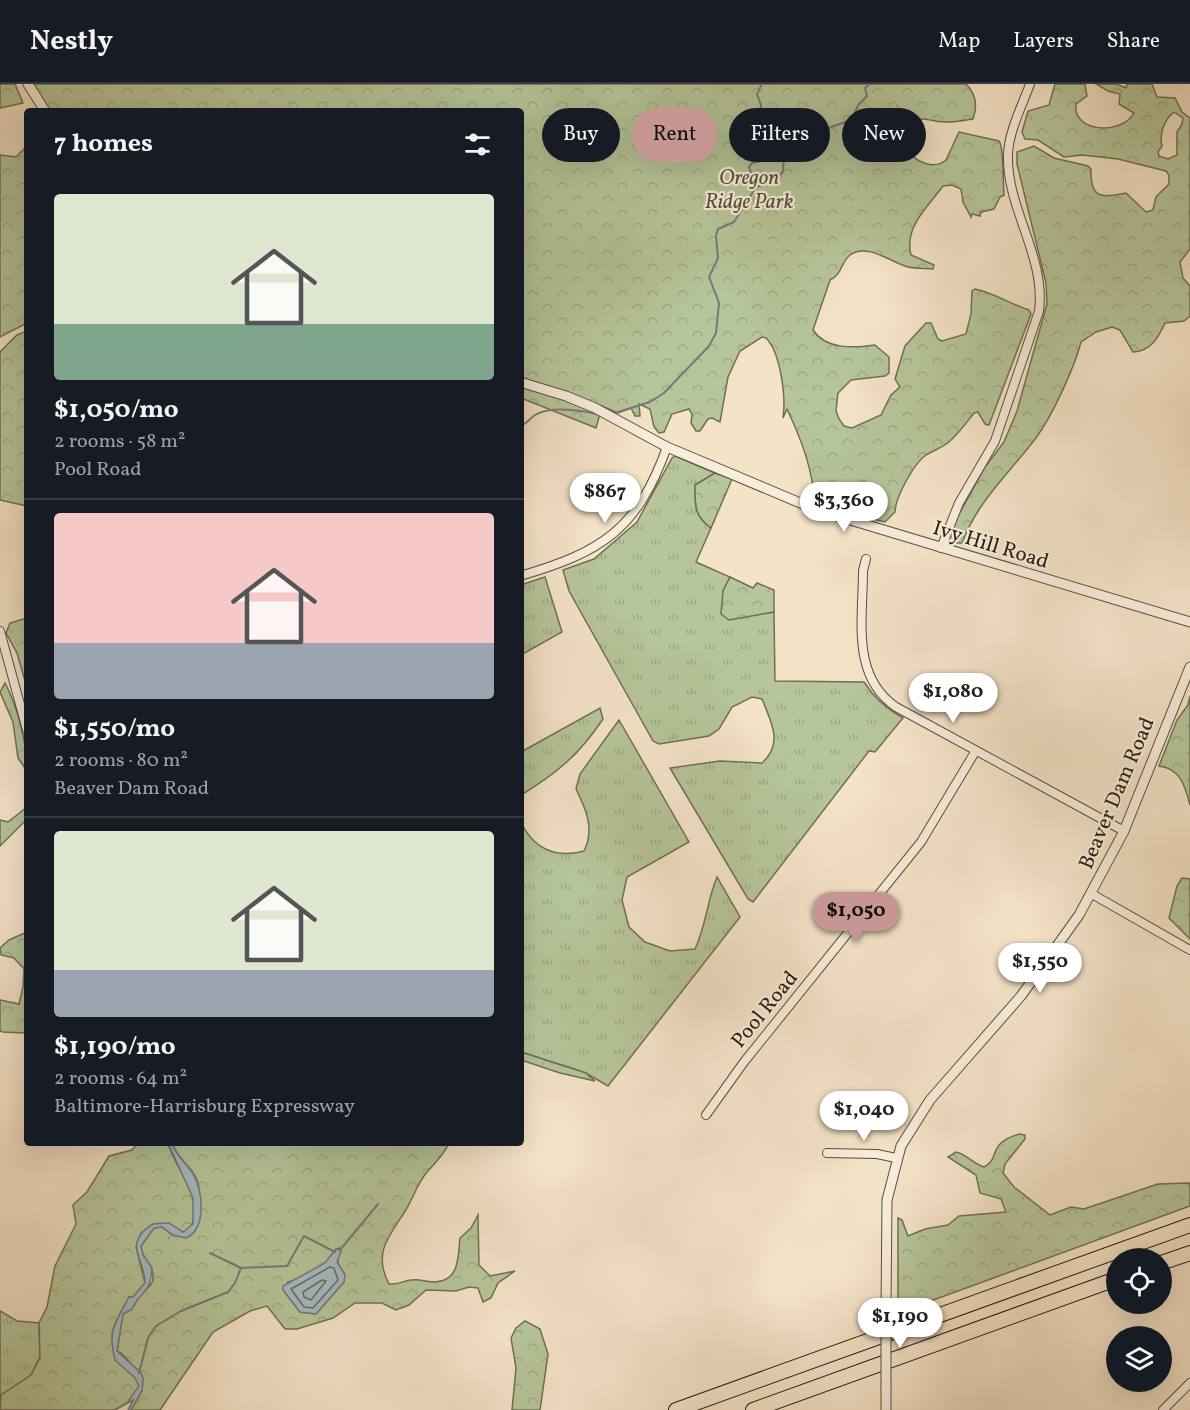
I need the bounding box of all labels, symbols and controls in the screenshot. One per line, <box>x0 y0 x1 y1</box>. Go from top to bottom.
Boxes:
text: Nestly <box>30 22 113 61</box>
text: Map <box>938 27 980 56</box>
text: Layers <box>1013 27 1074 56</box>
text: Share <box>1107 27 1160 56</box>
chip: Buy <box>542 108 620 162</box>
chip: Rent <box>632 108 717 162</box>
chip: Filters <box>729 108 830 162</box>
chip: New <box>842 108 926 162</box>
text: 7 homes <box>54 126 153 162</box>
icon: filters <box>461 128 494 161</box>
park label: Oregon Ridge Park <box>705 164 794 217</box>
icon: home <box>220 233 328 341</box>
text: $1,050/mo <box>54 392 179 428</box>
text: 2 rooms · 58 m² <box>54 428 185 456</box>
text: Pool Road <box>54 456 141 484</box>
pin: $867 <box>569 473 641 524</box>
text: $867 <box>584 478 626 506</box>
pin: $3,360 <box>795 482 893 533</box>
text: $3,360 <box>814 487 874 515</box>
street label: Ivy Hill Road <box>929 514 1052 577</box>
icon: home <box>220 552 328 660</box>
pin: $1,080 <box>904 673 1002 724</box>
text: $1,080 <box>923 678 983 706</box>
text: $1,550/mo <box>54 711 175 747</box>
street label: Beaver Dam Road <box>1072 713 1163 874</box>
text: 2 rooms · 80 m² <box>54 747 188 775</box>
text: Beaver Dam Road <box>54 775 209 803</box>
icon: home <box>220 870 328 978</box>
pin: $1,050 <box>807 892 905 943</box>
text: $1,050 <box>827 897 885 925</box>
pin: $1,550 <box>991 943 1089 994</box>
text: $1,550 <box>1012 948 1068 976</box>
street label: Pool Road <box>725 965 805 1055</box>
text: $1,190/mo <box>54 1029 176 1065</box>
text: 2 rooms · 64 m² <box>54 1065 187 1093</box>
pin: $1,040 <box>815 1091 913 1142</box>
text: Baltimore-Harrisburg Expressway <box>54 1093 355 1121</box>
text: $1,040 <box>834 1096 895 1124</box>
map controls <box>1106 1248 1172 1392</box>
button: locate <box>1106 1248 1172 1314</box>
pin: $1,190 <box>851 1298 949 1349</box>
text: $1,190 <box>872 1303 928 1331</box>
button: layers <box>1106 1326 1172 1392</box>

